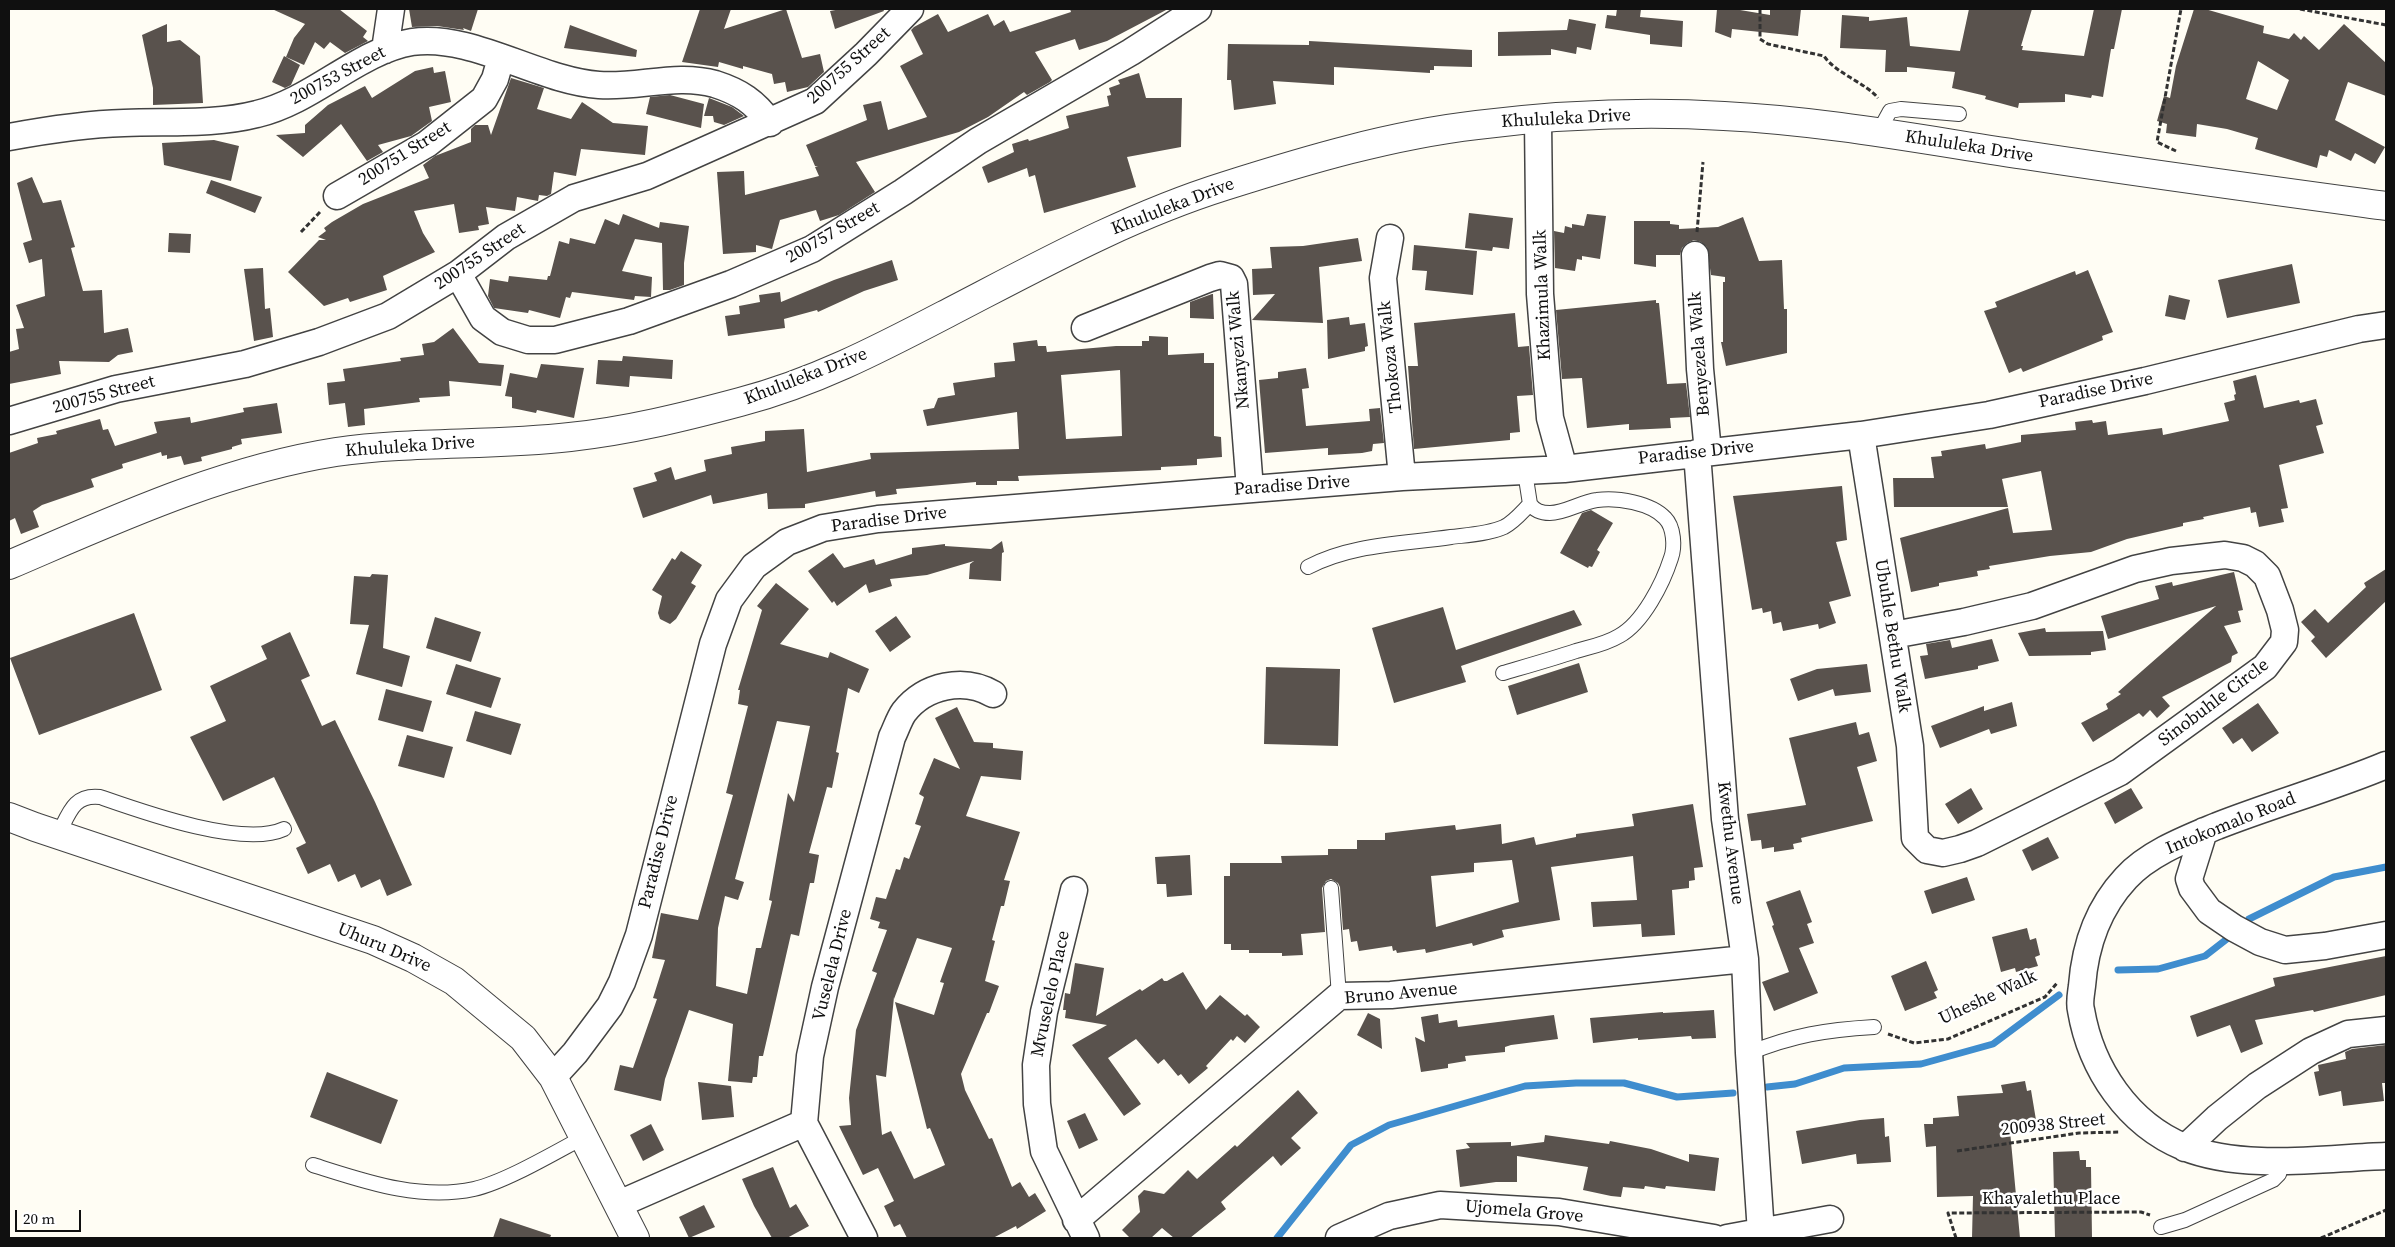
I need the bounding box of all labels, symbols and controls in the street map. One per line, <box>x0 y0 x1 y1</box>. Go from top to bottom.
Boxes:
street label: 200755 Street <box>803 23 895 109</box>
street label: 200753 Street <box>287 42 389 110</box>
street label: Khululeka Drive <box>1501 105 1631 133</box>
street label: 200751 Street <box>355 117 455 191</box>
street label: Khululeka Drive <box>1903 126 2035 168</box>
street label: Khululeka Drive <box>1109 174 1237 240</box>
street label: 200757 Street <box>782 197 884 269</box>
street label: 200755 Street <box>431 219 529 295</box>
street label: Khazimula Walk <box>1530 229 1556 361</box>
street label: Nkanyezi Walk <box>1223 290 1255 410</box>
street label: Benyezela Walk <box>1685 291 1715 417</box>
street label: Thokoza Walk <box>1374 300 1408 414</box>
street label: Khululeka Drive <box>742 344 870 410</box>
street label: Paradise Drive <box>2037 368 2155 414</box>
street label: 200755 Street <box>51 371 157 419</box>
street label: Khululeka Drive <box>344 432 476 462</box>
street label: Paradise Drive <box>1637 436 1755 470</box>
street label: Paradise Drive <box>1233 471 1351 501</box>
street label: Paradise Drive <box>830 502 948 538</box>
street label: Ubuhle Bethu Walk <box>1869 557 1915 715</box>
street label: Sinobuhle Circle <box>2154 654 2274 752</box>
street label: Kwethu Avenue <box>1712 780 1748 906</box>
street label: Intokomalo Road <box>2163 788 2299 860</box>
street label: Paradise Drive <box>634 793 684 911</box>
street label: Vuselela Drive <box>809 907 857 1023</box>
street label: Uhuru Drive <box>334 919 434 977</box>
street label: Mvuselelo Place <box>1027 929 1075 1059</box>
street label: Uheshe Walk <box>1936 966 2040 1030</box>
street label: Bruno Avenue <box>1344 978 1458 1010</box>
street label: 200938 Street <box>2000 1109 2106 1141</box>
street label: Khayalethu Place <box>1982 1188 2120 1210</box>
street label: Ujomela Grove <box>1464 1196 1584 1228</box>
scale bar <box>18 1200 84 1232</box>
text: 20 m <box>23 1208 55 1229</box>

